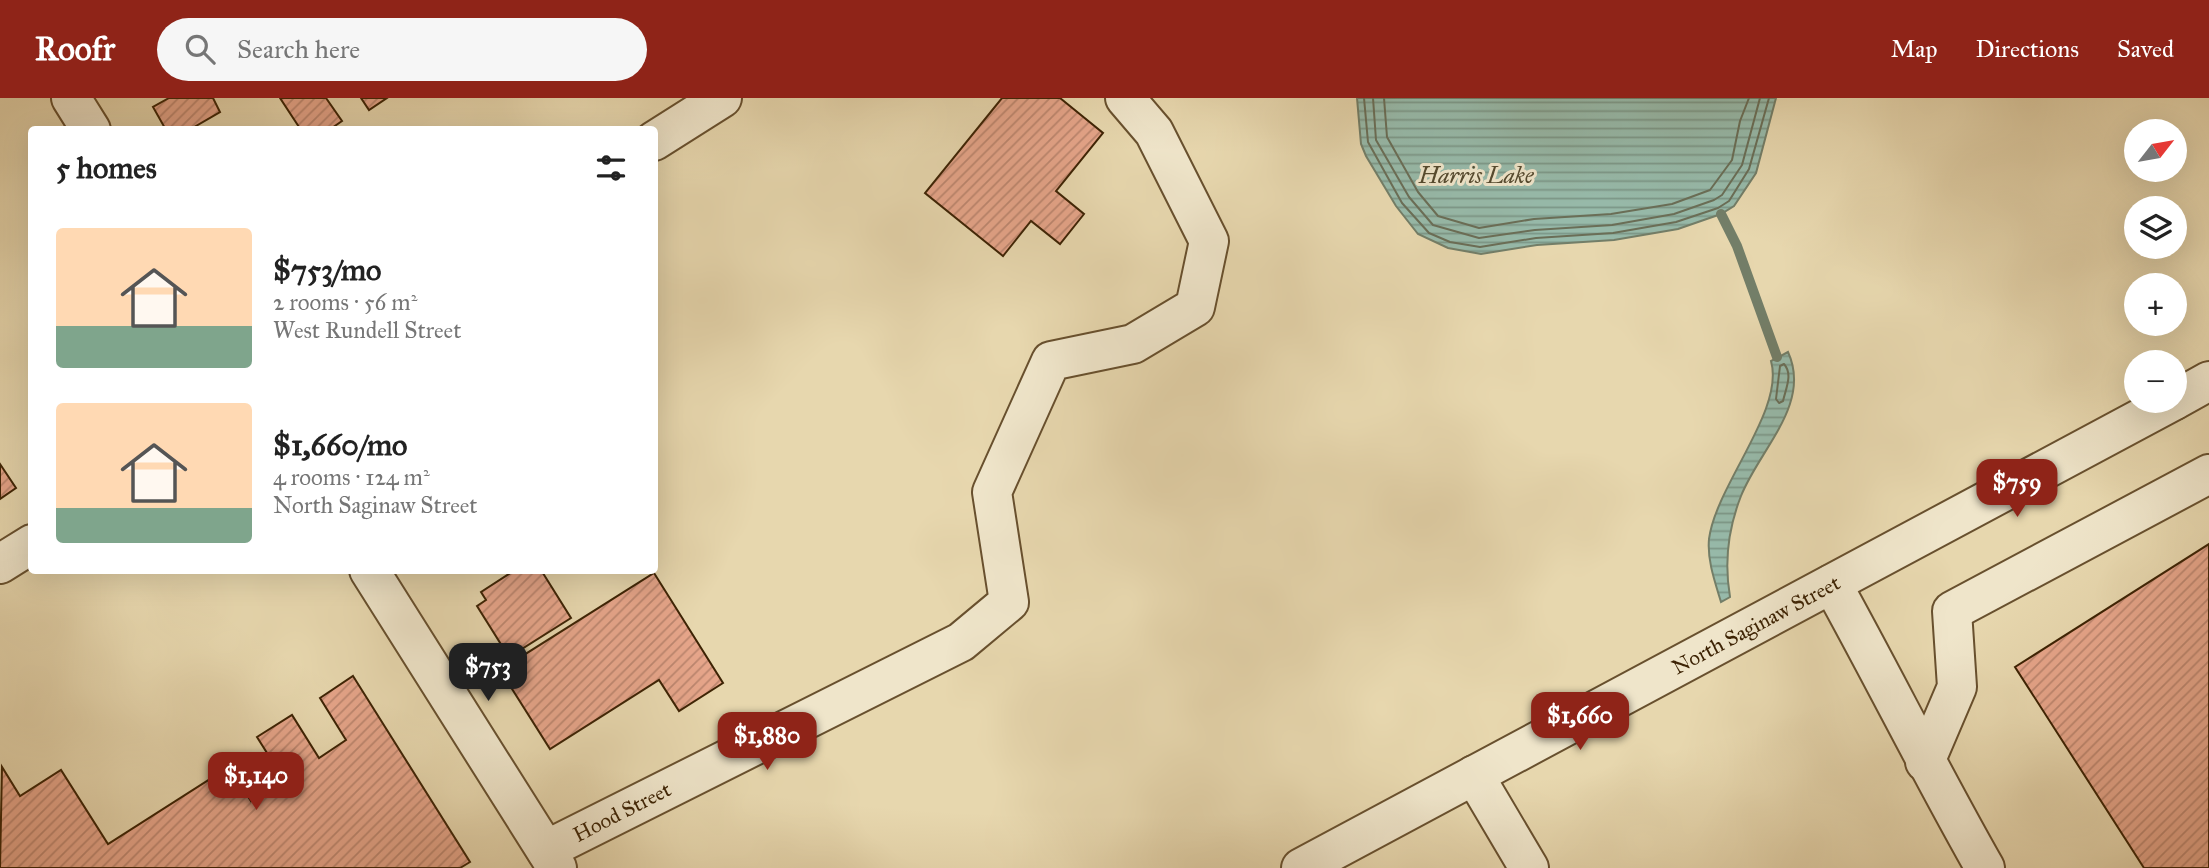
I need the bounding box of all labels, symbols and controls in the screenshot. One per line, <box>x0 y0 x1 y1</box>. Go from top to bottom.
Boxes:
search box <box>157 18 647 81</box>
text: Roofr <box>35 29 115 69</box>
icon: search <box>181 30 219 68</box>
text: Search here <box>237 33 360 65</box>
text: Map <box>1891 34 1938 64</box>
text: Directions <box>1976 34 2079 64</box>
text: Saved <box>2117 34 2174 64</box>
north arrow <box>2124 119 2188 182</box>
map controls <box>2124 119 2187 413</box>
icon: filters <box>592 149 630 187</box>
text: 5 homes <box>56 150 157 186</box>
water label: Harris Lake <box>1417 161 1534 189</box>
button: layers <box>2124 196 2187 259</box>
text: $753/mo <box>273 252 381 288</box>
icon: home <box>112 256 196 340</box>
button: + <box>2124 273 2187 336</box>
text: 2 rooms · 56 m² <box>273 288 417 316</box>
text: West Rundell Street <box>273 316 461 344</box>
button: − <box>2124 350 2187 413</box>
text: $1,660/mo <box>273 427 407 463</box>
icon: home <box>112 431 196 515</box>
pin: $759 <box>1976 460 2058 519</box>
text: 4 rooms · 124 m² <box>273 463 430 491</box>
text: $759 <box>1992 468 2042 496</box>
text: North Saginaw Street <box>273 491 477 519</box>
street label: North Saginaw Street <box>1667 569 1845 680</box>
pin: $753 <box>447 644 529 703</box>
text: $753 <box>465 652 511 680</box>
pin: $1,660 <box>1523 692 1637 752</box>
text: $1,660 <box>1547 701 1613 729</box>
pin: $1,880 <box>710 712 824 772</box>
text: $1,880 <box>734 721 800 749</box>
pin: $1,140 <box>199 752 313 812</box>
text: $1,140 <box>224 761 288 789</box>
street label: Hood Street <box>569 776 676 848</box>

